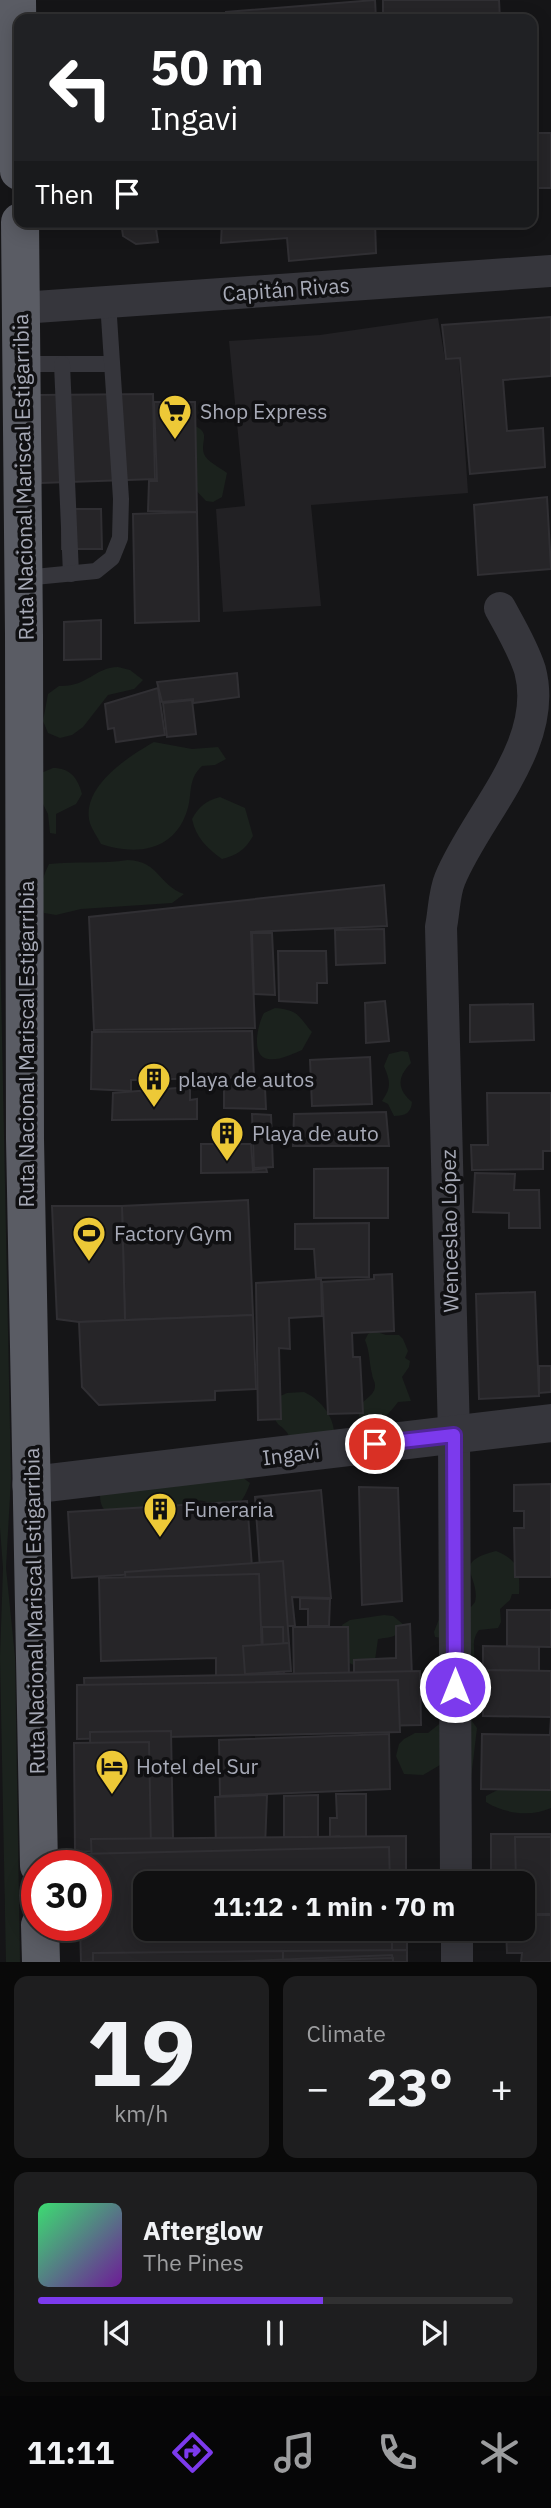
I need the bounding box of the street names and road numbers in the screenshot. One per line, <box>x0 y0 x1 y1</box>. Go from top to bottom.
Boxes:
street label: Capitán Rivas <box>221 271 351 307</box>
street label: Ruta Nacional Mariscal Estigarribia <box>6 313 40 641</box>
street label: Ruta Nacional Mariscal Estigarribia <box>12 881 40 1207</box>
street label: Wenceslao López <box>434 1149 464 1313</box>
street label: Ingavi <box>261 1437 321 1471</box>
street label: Ruta Nacional Mariscal Estigarribia <box>17 1447 51 1775</box>

